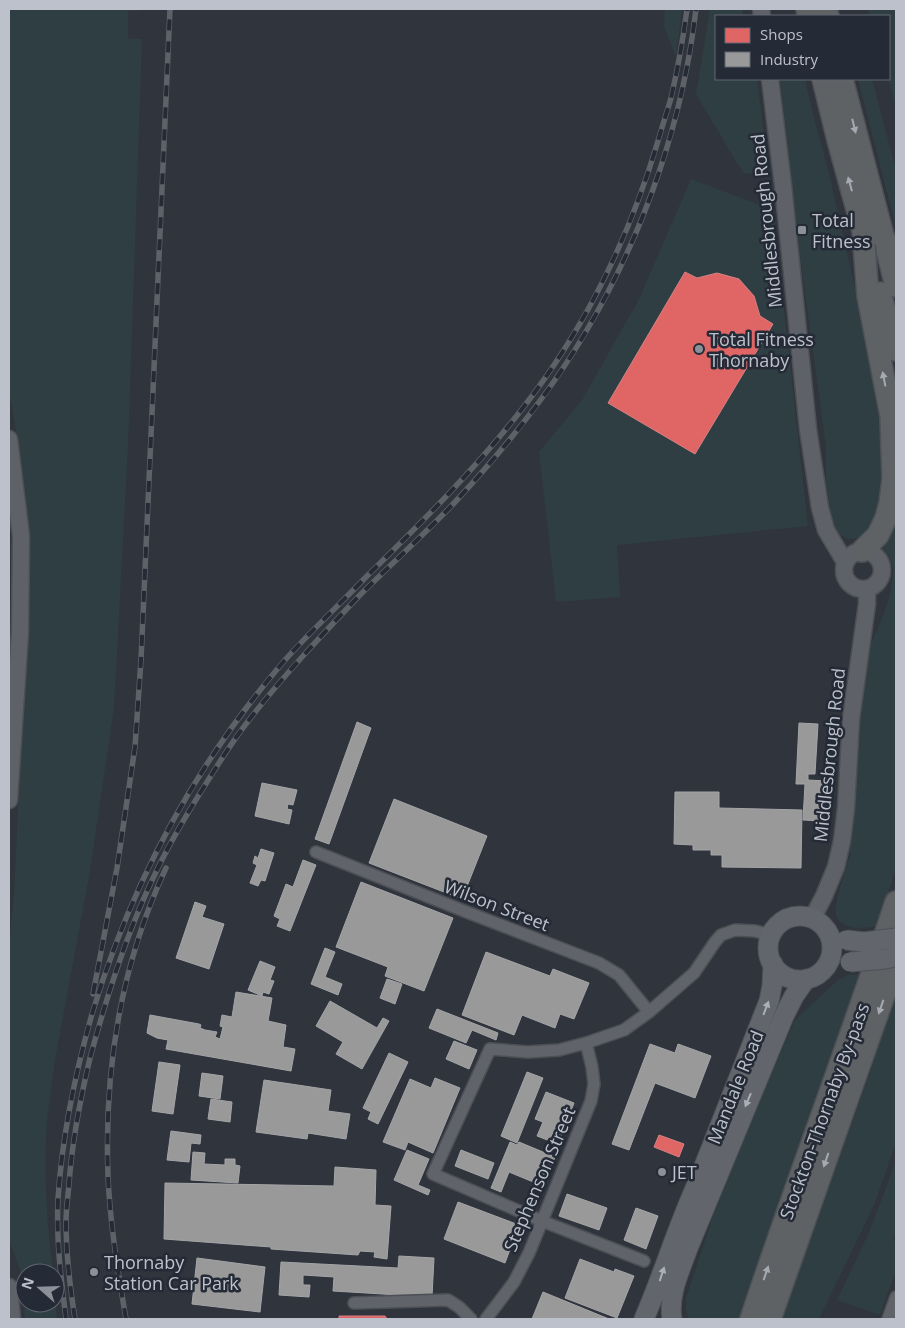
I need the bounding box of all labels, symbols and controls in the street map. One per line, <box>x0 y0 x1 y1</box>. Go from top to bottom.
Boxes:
legend <box>715 15 890 80</box>
text: Shops <box>760 24 803 44</box>
text: Industry <box>760 49 818 69</box>
one-way arrow <box>850 119 858 134</box>
street label: Middlesbrough Road <box>745 133 787 309</box>
one-way arrow <box>846 177 854 192</box>
place label: Total Fitness <box>812 208 871 253</box>
marker: Total Fitness <box>796 224 808 236</box>
place label: Total Fitness Thornaby <box>709 327 814 372</box>
marker: Total Fitness Thornaby <box>693 343 705 355</box>
one-way arrow <box>880 370 888 386</box>
street label: Middlesbrough Road <box>808 667 850 843</box>
street label: Wilson Street <box>441 874 553 936</box>
street label: Stockton-Thornaby By-pass <box>774 999 874 1223</box>
one-way arrow <box>762 1000 770 1015</box>
one-way arrow <box>876 1000 884 1015</box>
street label: Mandale Road <box>701 1027 769 1147</box>
one-way arrow <box>744 1093 752 1108</box>
street label: Stephenson Street <box>498 1103 580 1255</box>
one-way arrow <box>822 1153 830 1168</box>
place label: JET <box>670 1160 697 1184</box>
marker: JET <box>656 1166 668 1178</box>
place label: Thornaby Station Car Park <box>104 1250 239 1295</box>
north arrow <box>15 1263 65 1313</box>
one-way arrow <box>762 1265 770 1280</box>
marker: Thornaby Station Car Park <box>88 1266 100 1278</box>
one-way arrow <box>659 1266 667 1281</box>
text: N <box>16 1275 38 1292</box>

